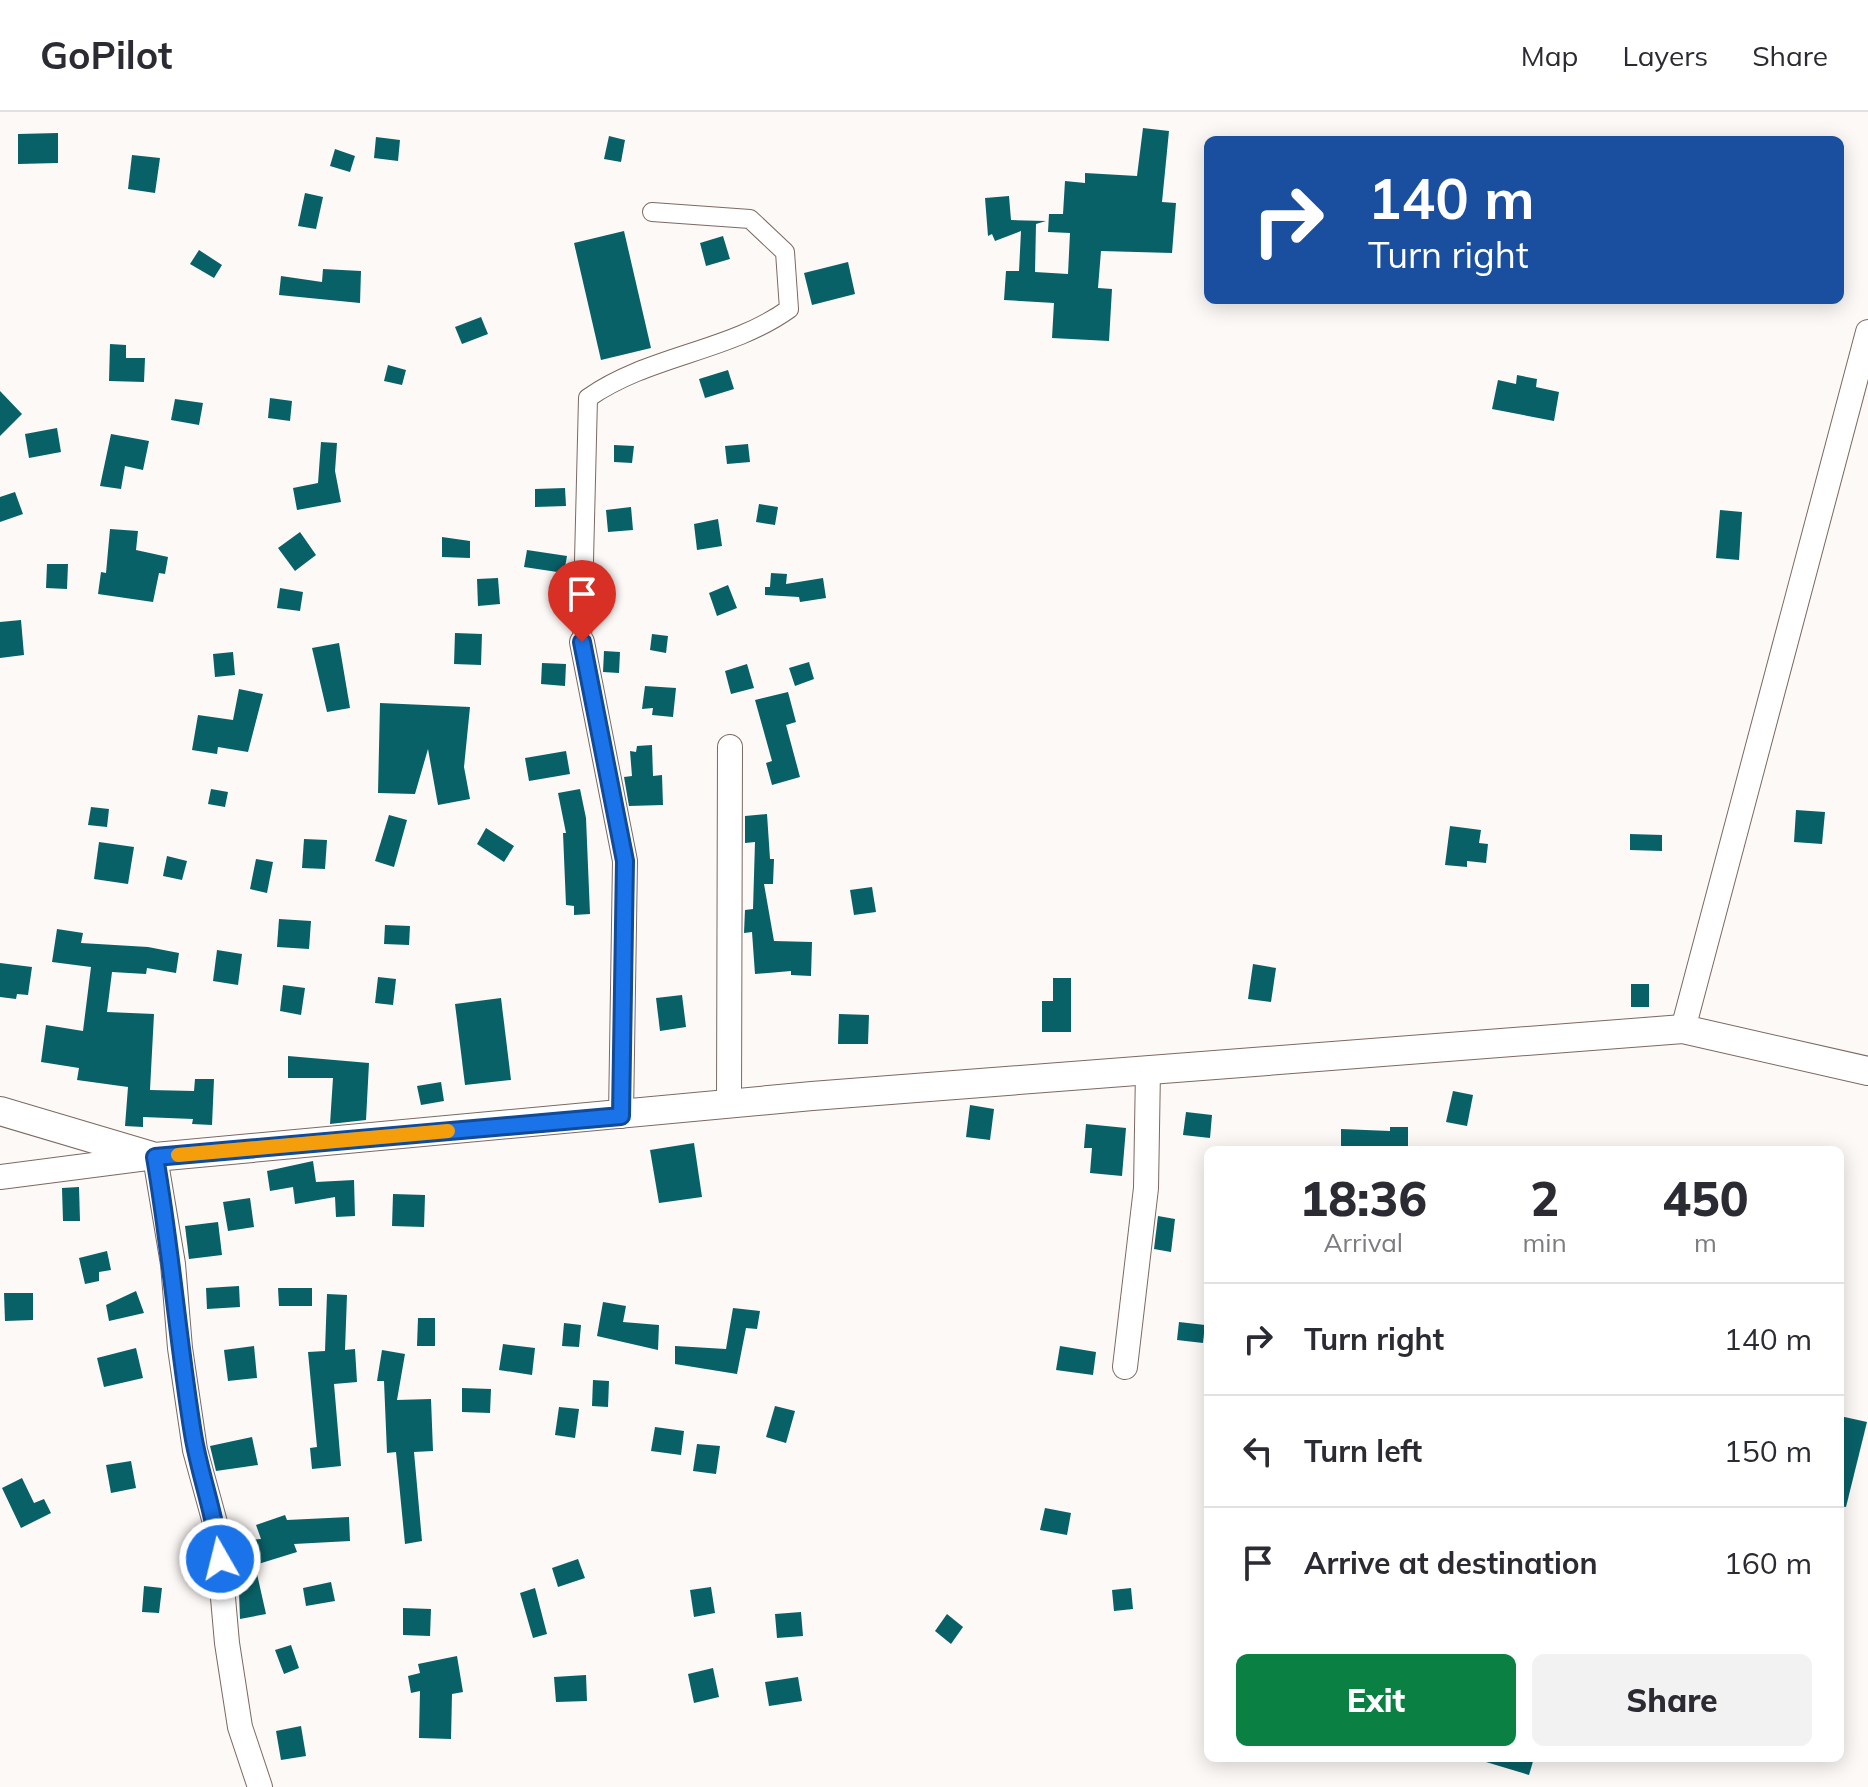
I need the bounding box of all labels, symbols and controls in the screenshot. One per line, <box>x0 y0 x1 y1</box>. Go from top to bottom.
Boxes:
text: GoPilot <box>40 31 172 79</box>
text: Map <box>1521 38 1578 73</box>
text: Layers <box>1622 38 1708 73</box>
text: Share <box>1752 38 1828 73</box>
text: 140 m <box>1368 163 1535 233</box>
icon: right <box>1236 168 1340 272</box>
text: Turn right <box>1368 232 1529 277</box>
pin <box>548 560 616 642</box>
icon: arrive <box>560 572 604 616</box>
text: 18:36 <box>1299 1168 1427 1228</box>
text: 2 <box>1530 1168 1559 1228</box>
text: 450 <box>1662 1168 1749 1228</box>
text: Arrival <box>1323 1226 1403 1259</box>
text: min <box>1523 1226 1567 1259</box>
text: m <box>1694 1226 1717 1259</box>
icon: right <box>1236 1317 1280 1361</box>
text: Turn right <box>1304 1320 1444 1358</box>
text: 140 m <box>1724 1320 1812 1358</box>
icon: left <box>1236 1429 1280 1473</box>
text: Turn left <box>1304 1432 1422 1470</box>
text: 150 m <box>1724 1432 1812 1470</box>
position arrow <box>178 1517 262 1601</box>
icon: arrive <box>1236 1541 1280 1585</box>
text: Arrive at destination <box>1304 1544 1598 1582</box>
text: 160 m <box>1724 1544 1812 1582</box>
button: Exit <box>1236 1654 1516 1746</box>
button: Share <box>1532 1654 1812 1746</box>

